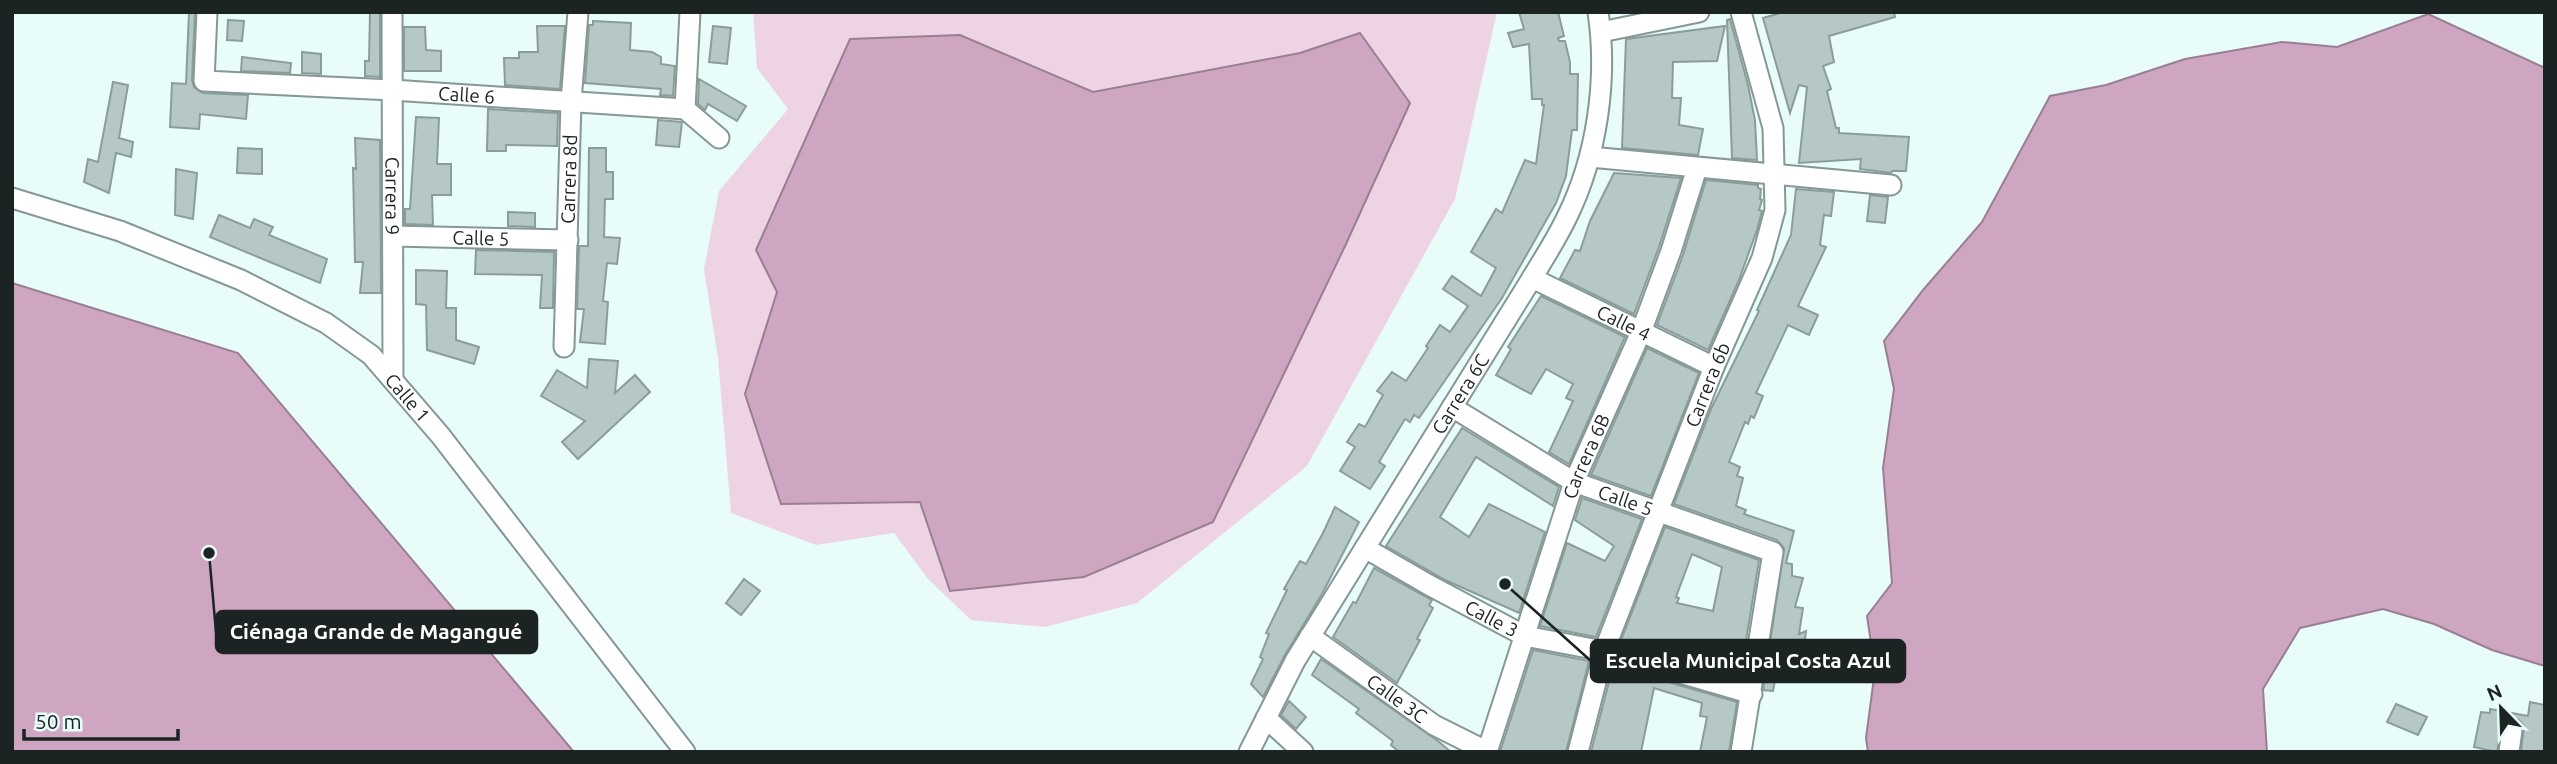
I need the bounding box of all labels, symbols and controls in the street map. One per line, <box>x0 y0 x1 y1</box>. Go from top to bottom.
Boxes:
street label: Calle 6 <box>437 82 496 108</box>
street label: Carrera 8d <box>557 134 581 224</box>
street label: Carrera 9 <box>381 157 404 235</box>
street label: Calle 5 <box>452 226 510 250</box>
street label: Calle 4 <box>1593 300 1654 345</box>
street label: Carrera 6b <box>1681 339 1735 430</box>
street label: Carrera 6C <box>1427 350 1493 438</box>
street label: Calle 1 <box>381 369 435 426</box>
street label: Carrera 6B <box>1558 410 1614 501</box>
street label: Calle 5 <box>1595 480 1656 520</box>
street label: Calle 3 <box>1461 595 1522 641</box>
callout: Ciénaga Grande de Magangué <box>216 611 537 653</box>
text: Ciénaga Grande de Magangué <box>230 619 522 643</box>
callout: Escuela Municipal Costa Azul <box>1591 640 1905 682</box>
text: Escuela Municipal Costa Azul <box>1605 648 1891 672</box>
street label: Calle 3C <box>1363 669 1432 728</box>
north arrow <box>2466 673 2536 743</box>
text: N <box>2484 679 2505 705</box>
scale bar <box>24 698 178 742</box>
text: 50 m <box>35 709 82 733</box>

